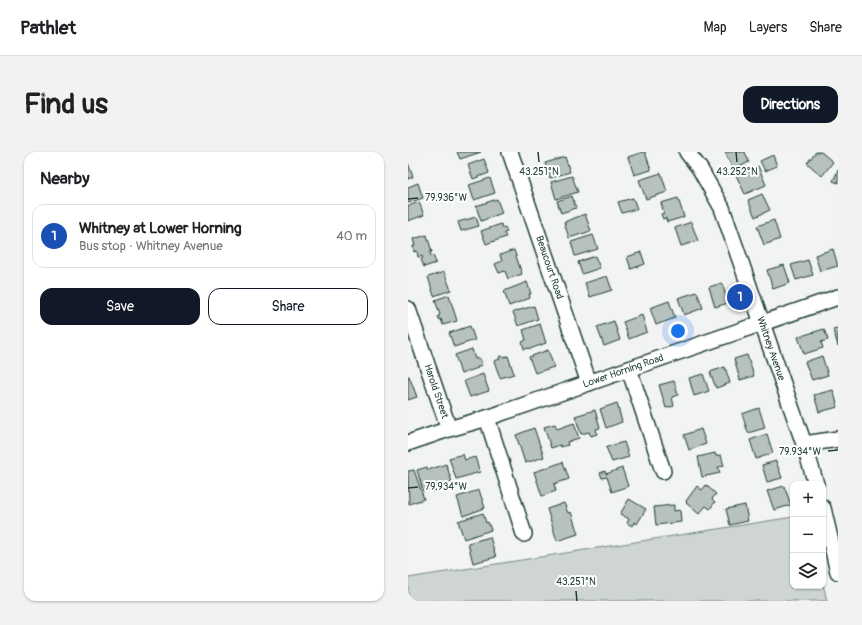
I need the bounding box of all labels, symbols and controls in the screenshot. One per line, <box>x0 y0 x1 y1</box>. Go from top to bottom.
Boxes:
text: Pathlet <box>20 16 76 40</box>
text: Map <box>704 19 727 36</box>
text: Layers <box>749 19 787 36</box>
text: Share <box>809 19 842 36</box>
button: Directions <box>743 86 838 123</box>
text: Find us <box>24 87 108 122</box>
text: 43.251°N <box>519 166 559 178</box>
text: 43.252°N <box>716 166 758 178</box>
text: Nearby <box>40 168 89 189</box>
text: 79.936°W <box>425 192 468 204</box>
text: Whitney at Lower Horning <box>79 219 242 238</box>
text: 1 <box>51 228 57 244</box>
text: 40 m <box>336 228 367 244</box>
street label: Beaucourt Road <box>533 234 566 301</box>
text: Bus stop · Whitney Avenue <box>79 238 223 254</box>
pin: 1 <box>727 282 753 312</box>
button: Save <box>40 288 200 325</box>
button: Share <box>208 288 368 325</box>
street label: Whitney Avenue <box>754 315 788 382</box>
your location <box>668 321 688 341</box>
street label: Lower Horning Road <box>581 352 665 390</box>
street label: Harold Street <box>421 363 451 421</box>
text: 79.934°W <box>779 446 821 458</box>
text: 79.934°W <box>425 481 467 493</box>
map controls <box>790 481 826 589</box>
button: + <box>790 481 826 517</box>
button: − <box>790 517 826 553</box>
button: layers <box>790 553 826 589</box>
text: 43.251°N <box>556 576 596 588</box>

